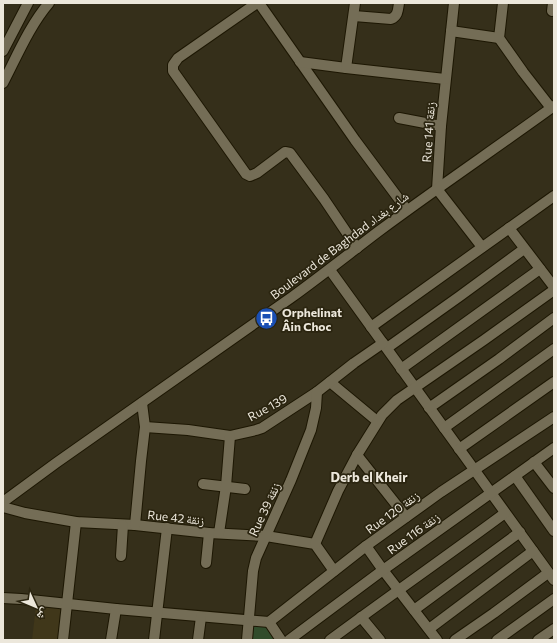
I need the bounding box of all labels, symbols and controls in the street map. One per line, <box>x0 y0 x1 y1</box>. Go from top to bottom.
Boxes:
street label: Rue 141 زنقة <box>419 101 437 163</box>
street label: Boulevard de Baghdad شارع بغداد <box>267 188 412 303</box>
place label: Orphelinat Âin Choc <box>282 305 342 333</box>
bus stop icon: Orphelinat Âin Choc <box>253 306 279 332</box>
street label: Rue 139 <box>245 391 289 423</box>
district label: Derb el Kheir <box>330 469 408 485</box>
street label: Rue 39 زنقة <box>245 480 283 538</box>
street label: Rue 120 زنقة <box>362 488 422 536</box>
street label: Rue 42 زنقة <box>147 507 206 527</box>
street label: Rue 116 زنقة <box>384 509 442 557</box>
north arrow <box>16 587 56 627</box>
text: ش <box>33 604 52 623</box>

